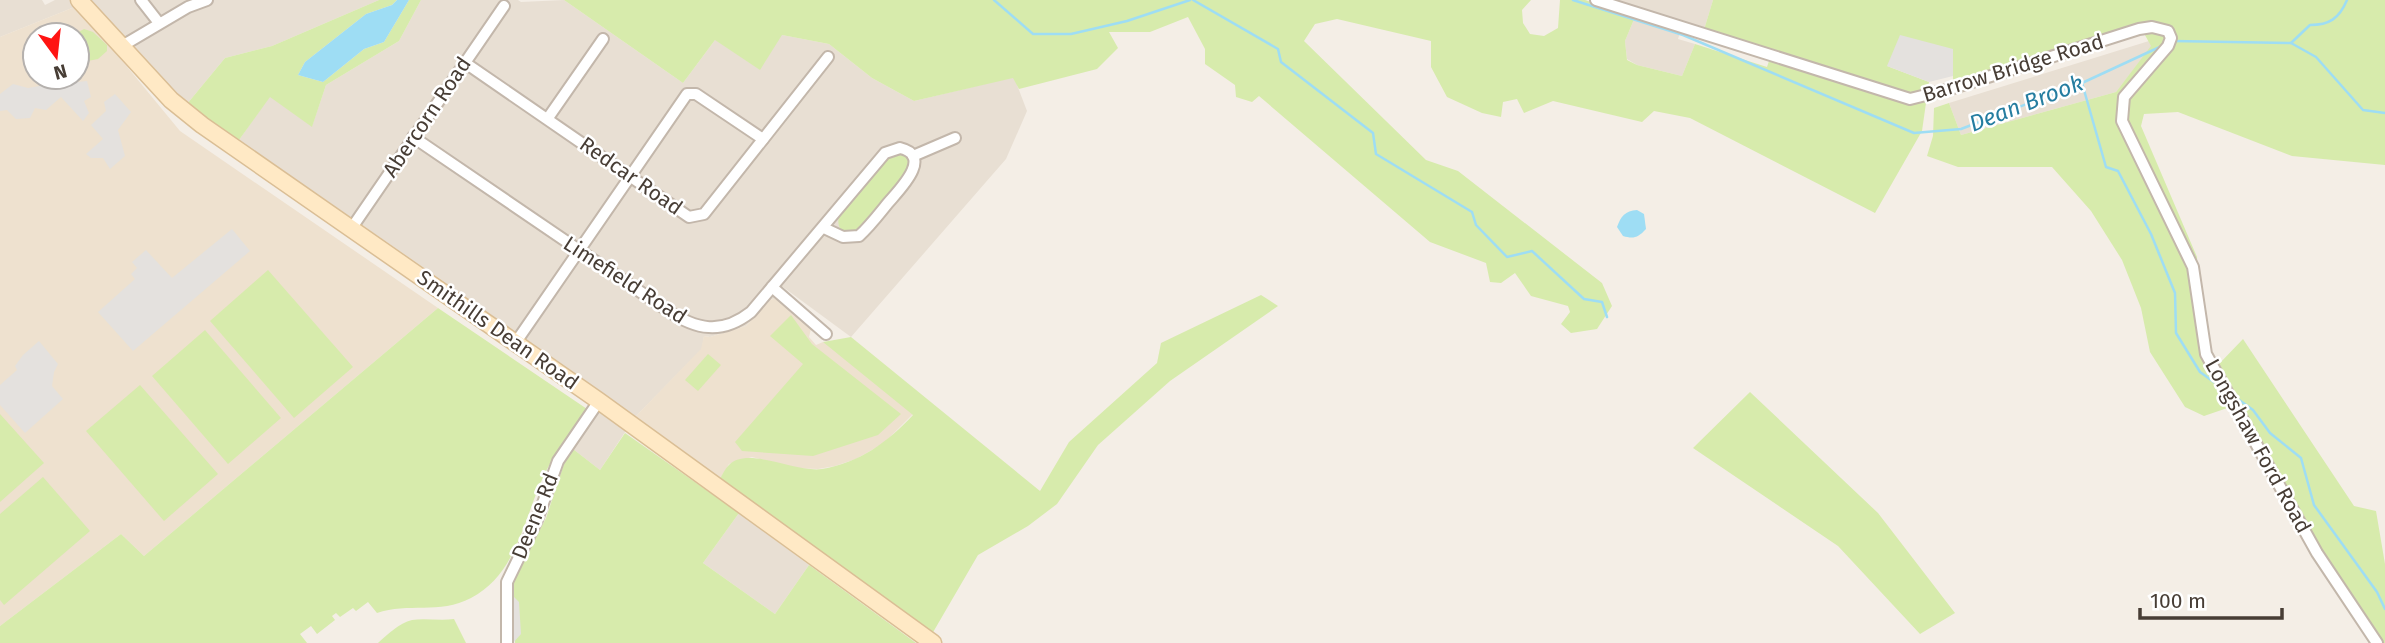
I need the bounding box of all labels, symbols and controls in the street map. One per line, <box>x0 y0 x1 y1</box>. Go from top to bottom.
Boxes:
north arrow <box>21 21 91 91</box>
street label: Barrow Bridge Road <box>1919 28 2107 108</box>
street label: Abercorn Road <box>377 52 477 182</box>
text: N <box>51 59 69 85</box>
water label: Dean Brook <box>1965 68 2087 138</box>
street label: Redcar Road <box>574 131 688 221</box>
street label: Limefield Road <box>558 230 692 330</box>
street label: Smithills Dean Road <box>412 264 584 396</box>
street label: Longshaw Ford Road <box>2199 354 2317 538</box>
street label: Deene Rd <box>506 469 564 563</box>
scale bar <box>2140 576 2282 620</box>
text: 100 m <box>2150 588 2206 614</box>

